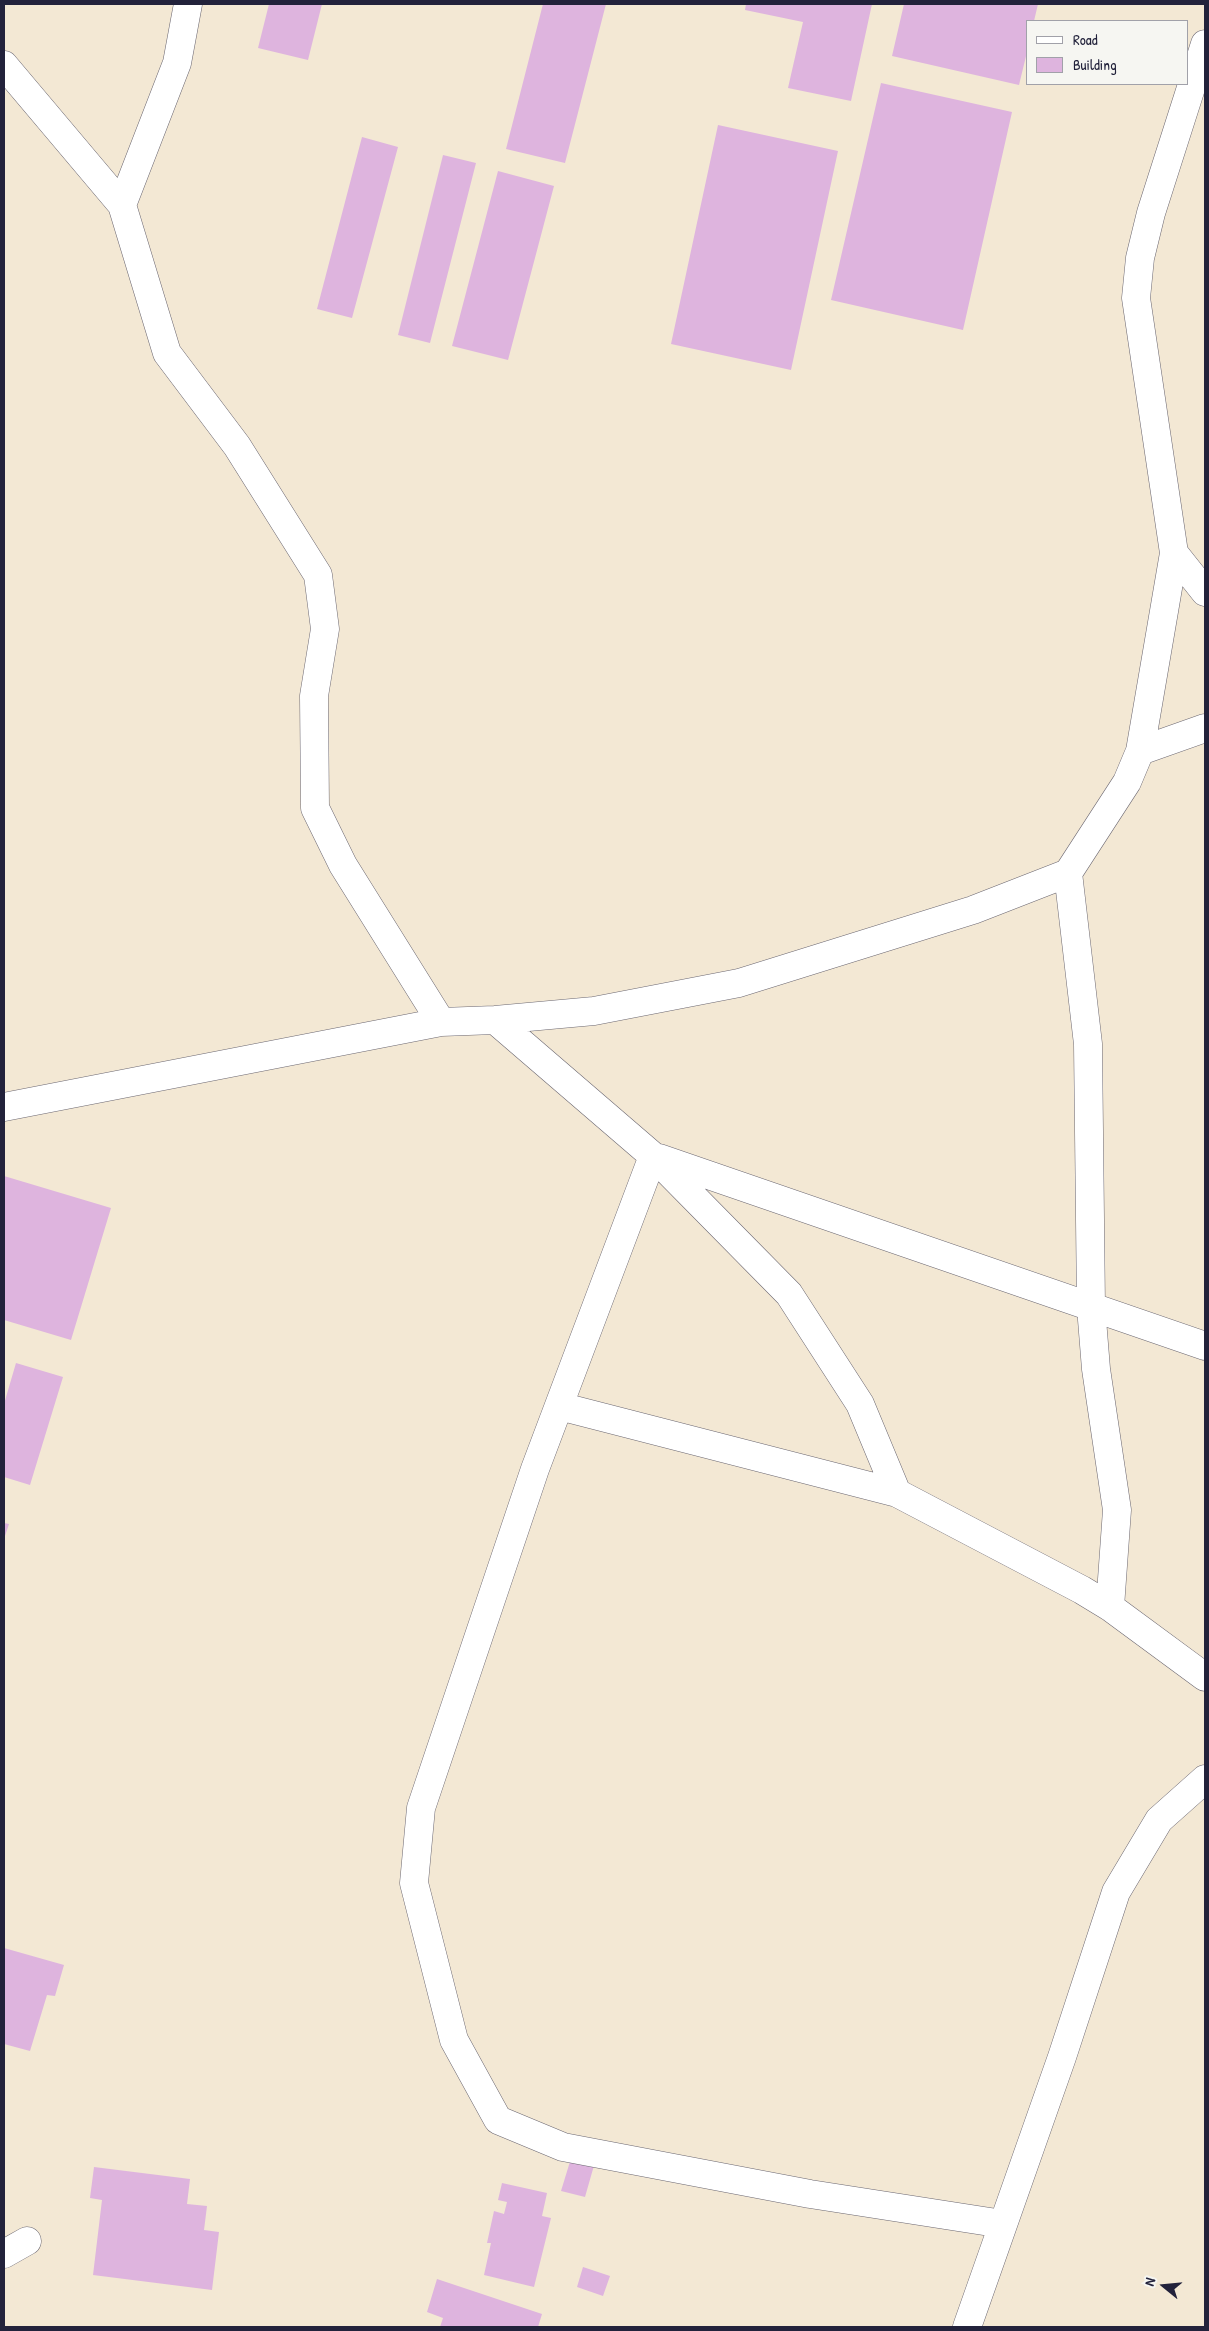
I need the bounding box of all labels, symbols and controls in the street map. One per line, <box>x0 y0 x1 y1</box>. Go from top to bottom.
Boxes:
legend <box>1026 20 1189 85</box>
text: Road <box>1073 29 1098 50</box>
text: Building <box>1073 54 1117 75</box>
north arrow <box>1139 2261 1189 2311</box>
text: N <box>1139 2275 1159 2288</box>

